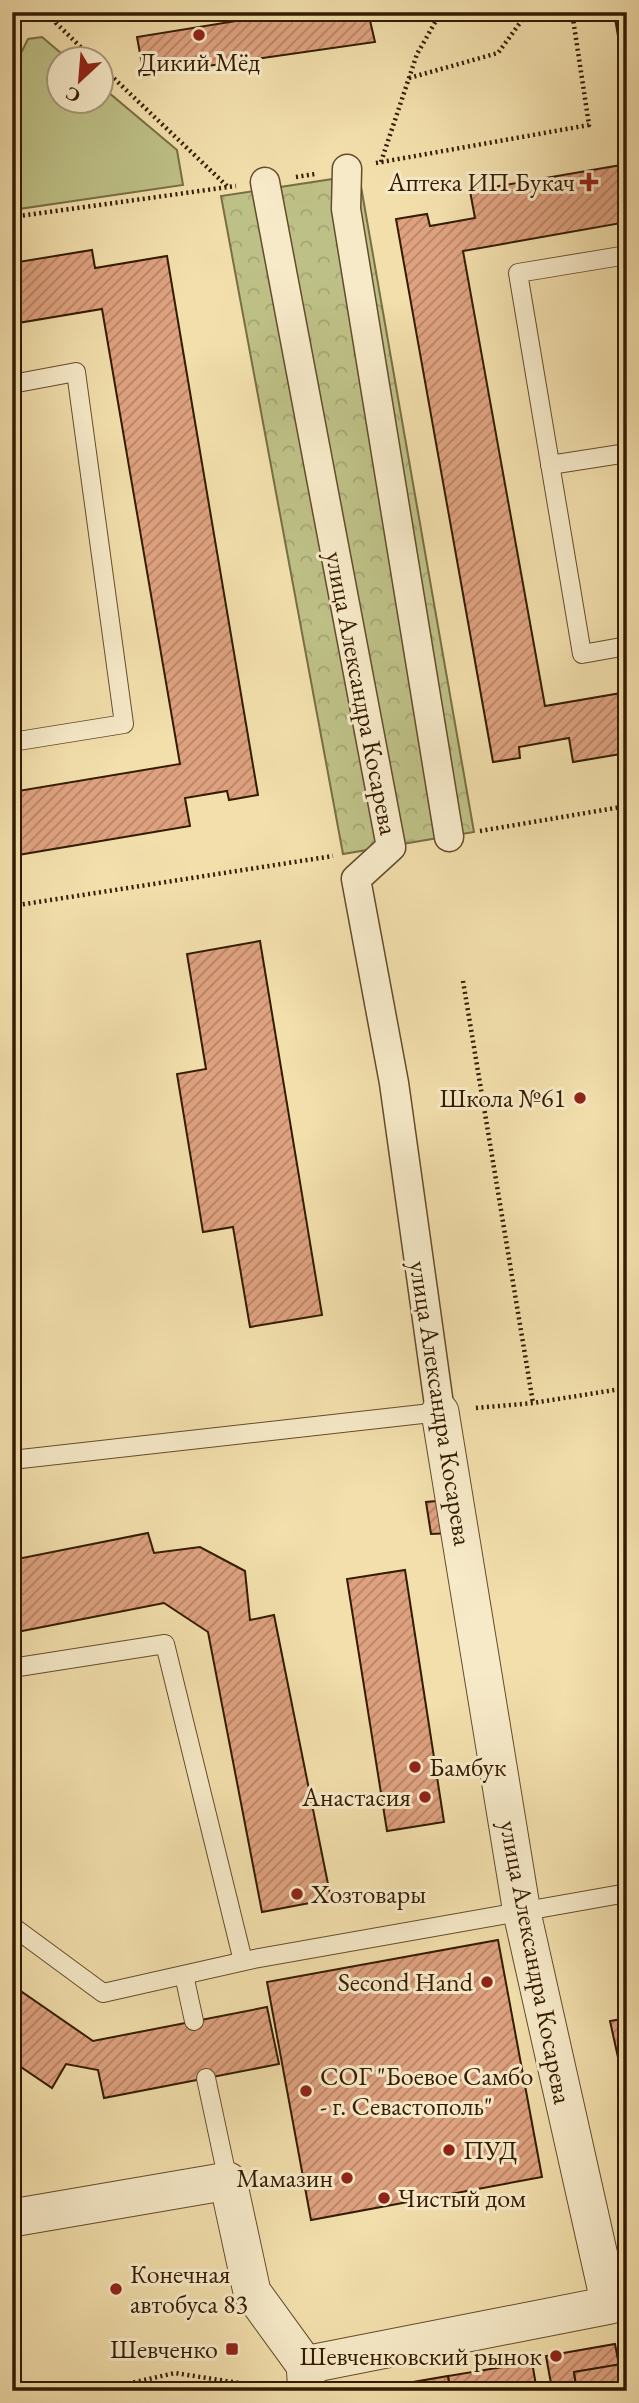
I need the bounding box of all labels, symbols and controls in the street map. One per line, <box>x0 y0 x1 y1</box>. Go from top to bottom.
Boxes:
marker: Дикий Мёд <box>191 27 207 43</box>
place label: Дикий Мёд <box>138 45 260 79</box>
north arrow <box>46 46 116 116</box>
text: С <box>61 81 84 109</box>
place label: Аптека ИП Букач <box>387 165 575 199</box>
marker: Аптека ИП Букач <box>581 174 597 190</box>
street label: улица Александра Косарева <box>318 548 406 838</box>
place label: Школа №61 <box>439 1081 566 1115</box>
marker: Школа №61 <box>572 1090 588 1106</box>
street label: улица Александра Косарева <box>402 1258 480 1549</box>
place label: Бамбук <box>429 1750 507 1784</box>
marker: Бамбук <box>407 1759 423 1775</box>
place label: Анастасия <box>301 1780 411 1814</box>
marker: Анастасия <box>417 1789 433 1805</box>
street label: улица Александра Косарева <box>492 1817 580 2107</box>
place label: Хозтовары <box>310 1877 426 1911</box>
marker: Хозтовары <box>289 1886 305 1902</box>
place label: Second Hand <box>338 1965 474 1999</box>
marker: Second Hand <box>479 1974 495 1990</box>
place label: СОГ "Боевое Самбо - г. Севастополь" <box>320 2059 533 2123</box>
marker: СОГ "Боевое Самбо - г. Севастополь" <box>298 2083 314 2099</box>
place label: ПУД <box>463 2133 518 2167</box>
marker: ПУД <box>441 2142 457 2158</box>
place label: Мамазин <box>236 2161 333 2195</box>
marker: Мамазин <box>339 2170 355 2186</box>
place label: Чистый дом <box>398 2181 526 2215</box>
marker: Чистый дом <box>376 2190 392 2206</box>
place label: Конечная автобуса 83 <box>130 2257 248 2321</box>
marker: Конечная автобуса 83 <box>108 2281 124 2297</box>
place label: Шевченко <box>110 2332 218 2366</box>
place label: Шевченковский рынок <box>300 2339 543 2373</box>
marker: Шевченко <box>224 2341 240 2357</box>
marker: Шевченковский рынок <box>548 2348 564 2364</box>

